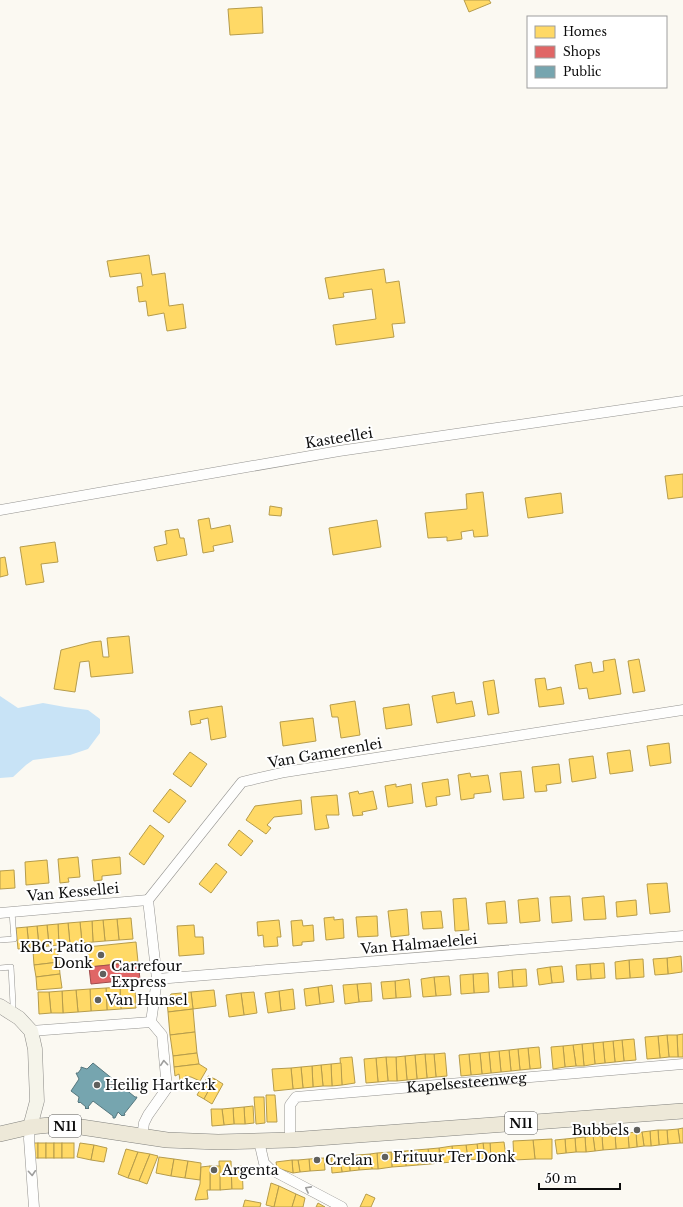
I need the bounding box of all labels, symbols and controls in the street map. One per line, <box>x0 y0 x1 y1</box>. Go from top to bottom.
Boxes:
legend <box>527 16 667 88</box>
text: Homes <box>563 24 607 39</box>
text: Shops <box>563 44 600 59</box>
text: Public <box>563 64 602 79</box>
street label: Kasteellei <box>304 424 374 452</box>
street label: Van Gamerenlei <box>266 734 384 772</box>
street label: Van Kessellei <box>25 879 120 905</box>
street label: Van Halmaelelei <box>359 930 478 958</box>
place label: KBC Patio Donk <box>20 938 93 972</box>
marker: KBC Patio Donk <box>96 950 106 960</box>
place label: Carrefour Express <box>111 957 182 991</box>
marker: Carrefour Express <box>98 969 108 979</box>
place label: Van Hunsel <box>105 991 188 1009</box>
marker: Van Hunsel <box>93 995 103 1005</box>
one-way arrow <box>160 1060 169 1066</box>
street label: Kapelsesteenweg <box>406 1068 528 1097</box>
place label: Heilig Hartkerk <box>105 1076 216 1094</box>
marker: Heilig Hartkerk <box>92 1080 102 1090</box>
road number: N11 <box>505 1112 537 1134</box>
road number: N11 <box>49 1115 81 1137</box>
place label: Bubbels <box>572 1121 629 1139</box>
marker: Bubbels <box>632 1125 642 1135</box>
place label: Frituur Ter Donk <box>393 1148 516 1166</box>
place label: Crelan <box>325 1151 373 1169</box>
marker: Frituur Ter Donk <box>380 1152 390 1162</box>
marker: Crelan <box>312 1155 322 1165</box>
place label: Argenta <box>221 1161 279 1179</box>
marker: Argenta <box>209 1165 219 1175</box>
scale bar <box>539 1165 620 1191</box>
one-way arrow <box>27 1170 36 1176</box>
text: 50 m <box>545 1171 577 1186</box>
one-way arrow <box>304 1186 312 1193</box>

